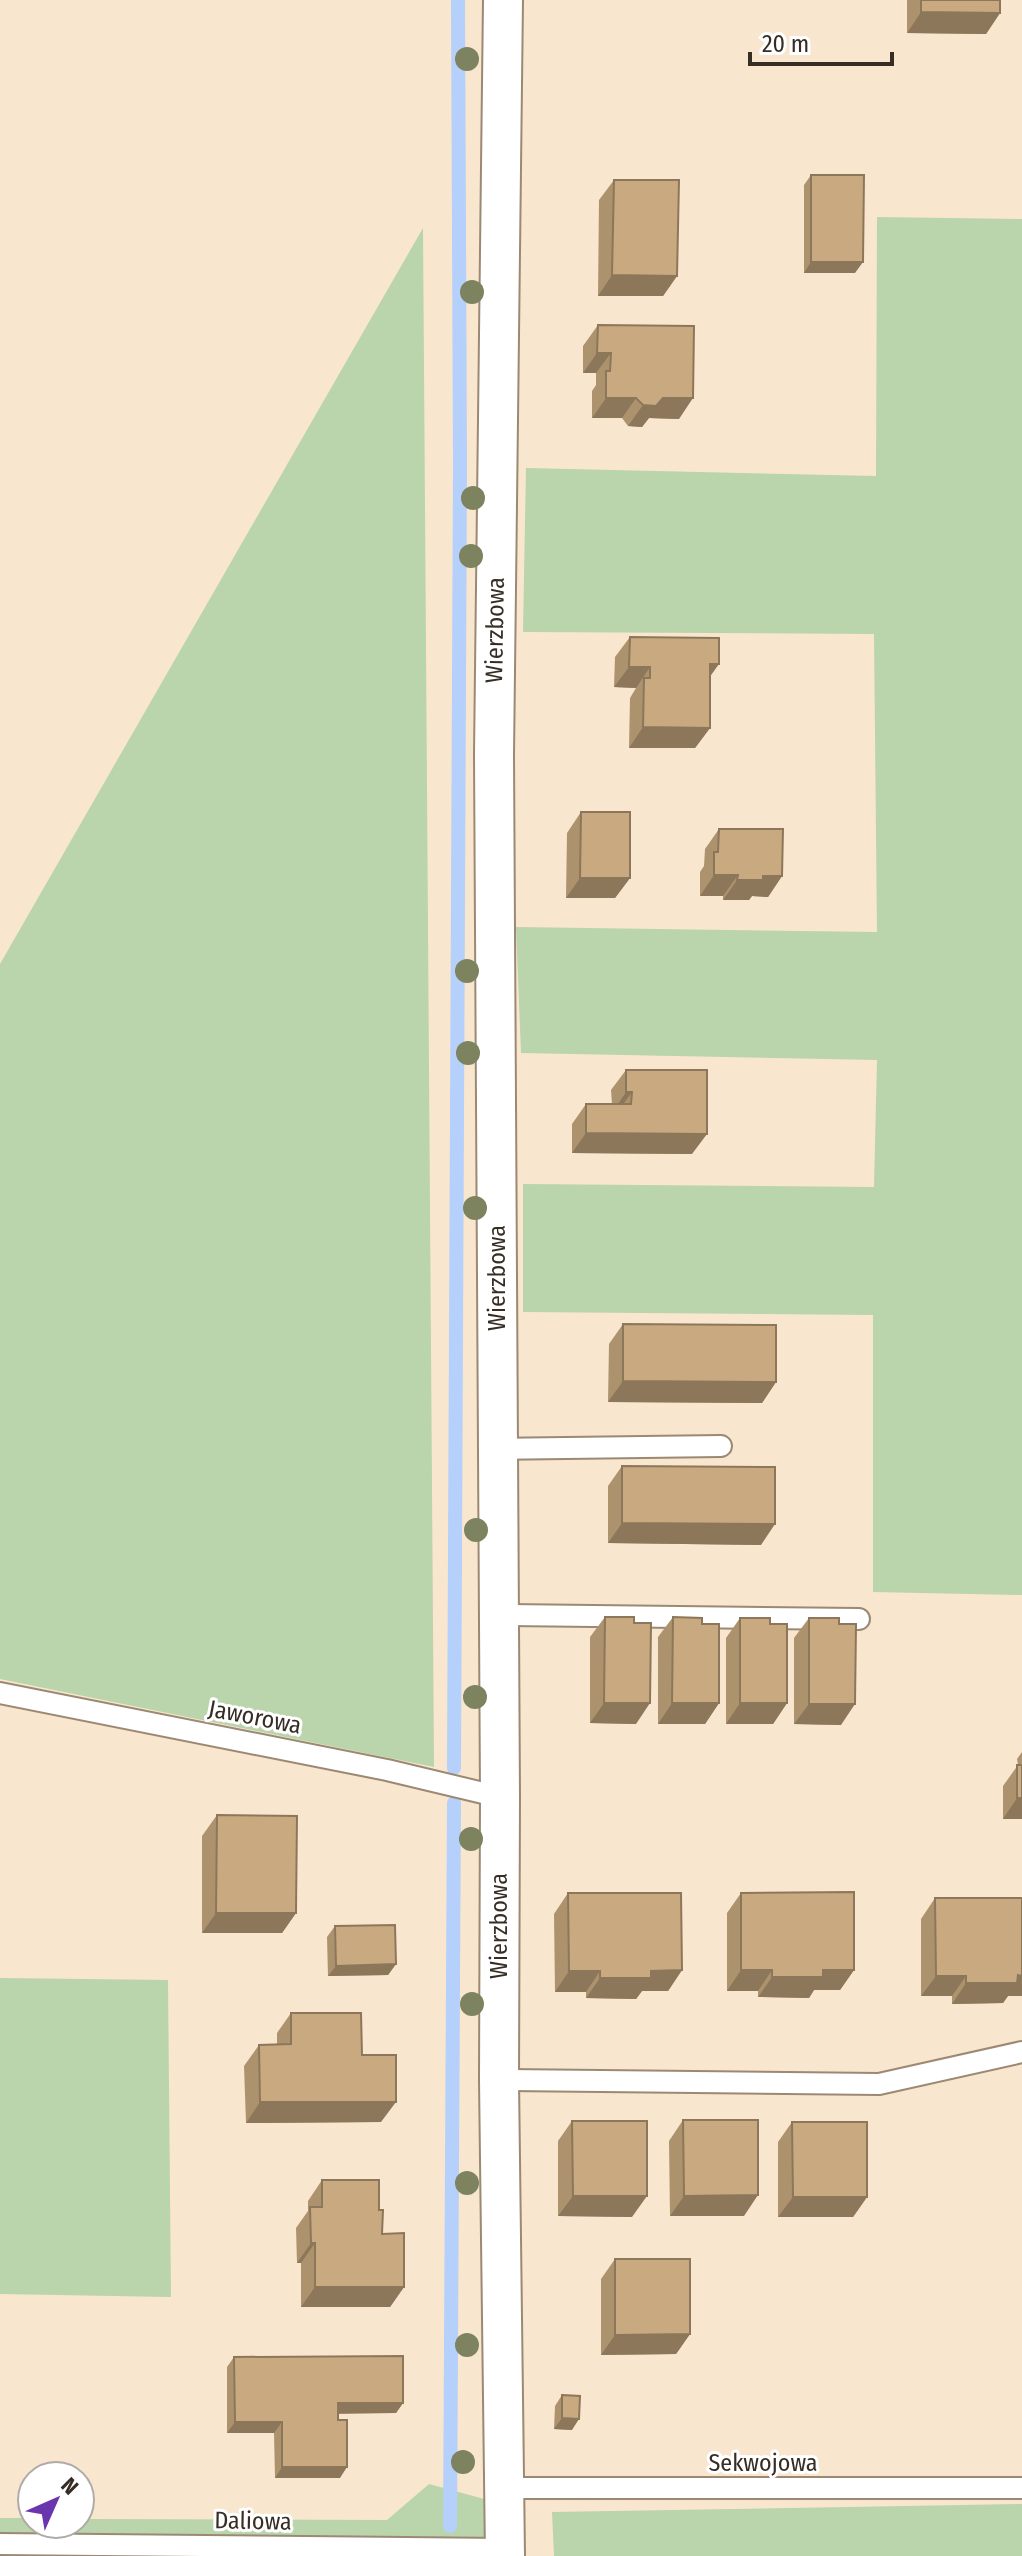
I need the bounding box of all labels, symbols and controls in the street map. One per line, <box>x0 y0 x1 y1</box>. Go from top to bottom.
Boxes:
scale bar <box>750 16 892 66</box>
text: 20 m <box>762 30 809 58</box>
street label: Wierzbowa <box>480 577 510 683</box>
street label: Wierzbowa <box>483 1225 511 1331</box>
street label: Jaworowa <box>206 1694 304 1740</box>
street label: Wierzbowa <box>485 1873 513 1979</box>
street label: Sekwojowa <box>708 2449 818 2477</box>
north arrow <box>16 2460 96 2540</box>
text: N <box>56 2472 84 2500</box>
street label: Daliowa <box>214 2506 292 2536</box>

